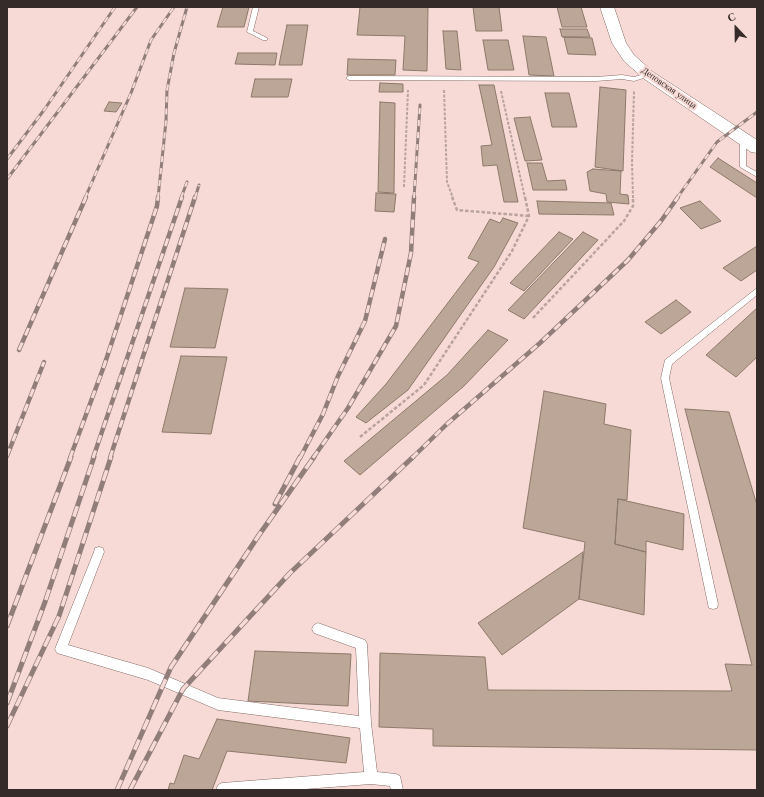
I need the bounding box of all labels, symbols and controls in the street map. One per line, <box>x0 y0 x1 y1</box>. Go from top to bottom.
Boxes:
north arrow <box>716 8 756 48</box>
text: С <box>725 9 738 25</box>
street label: Деповская улица <box>639 65 699 111</box>

